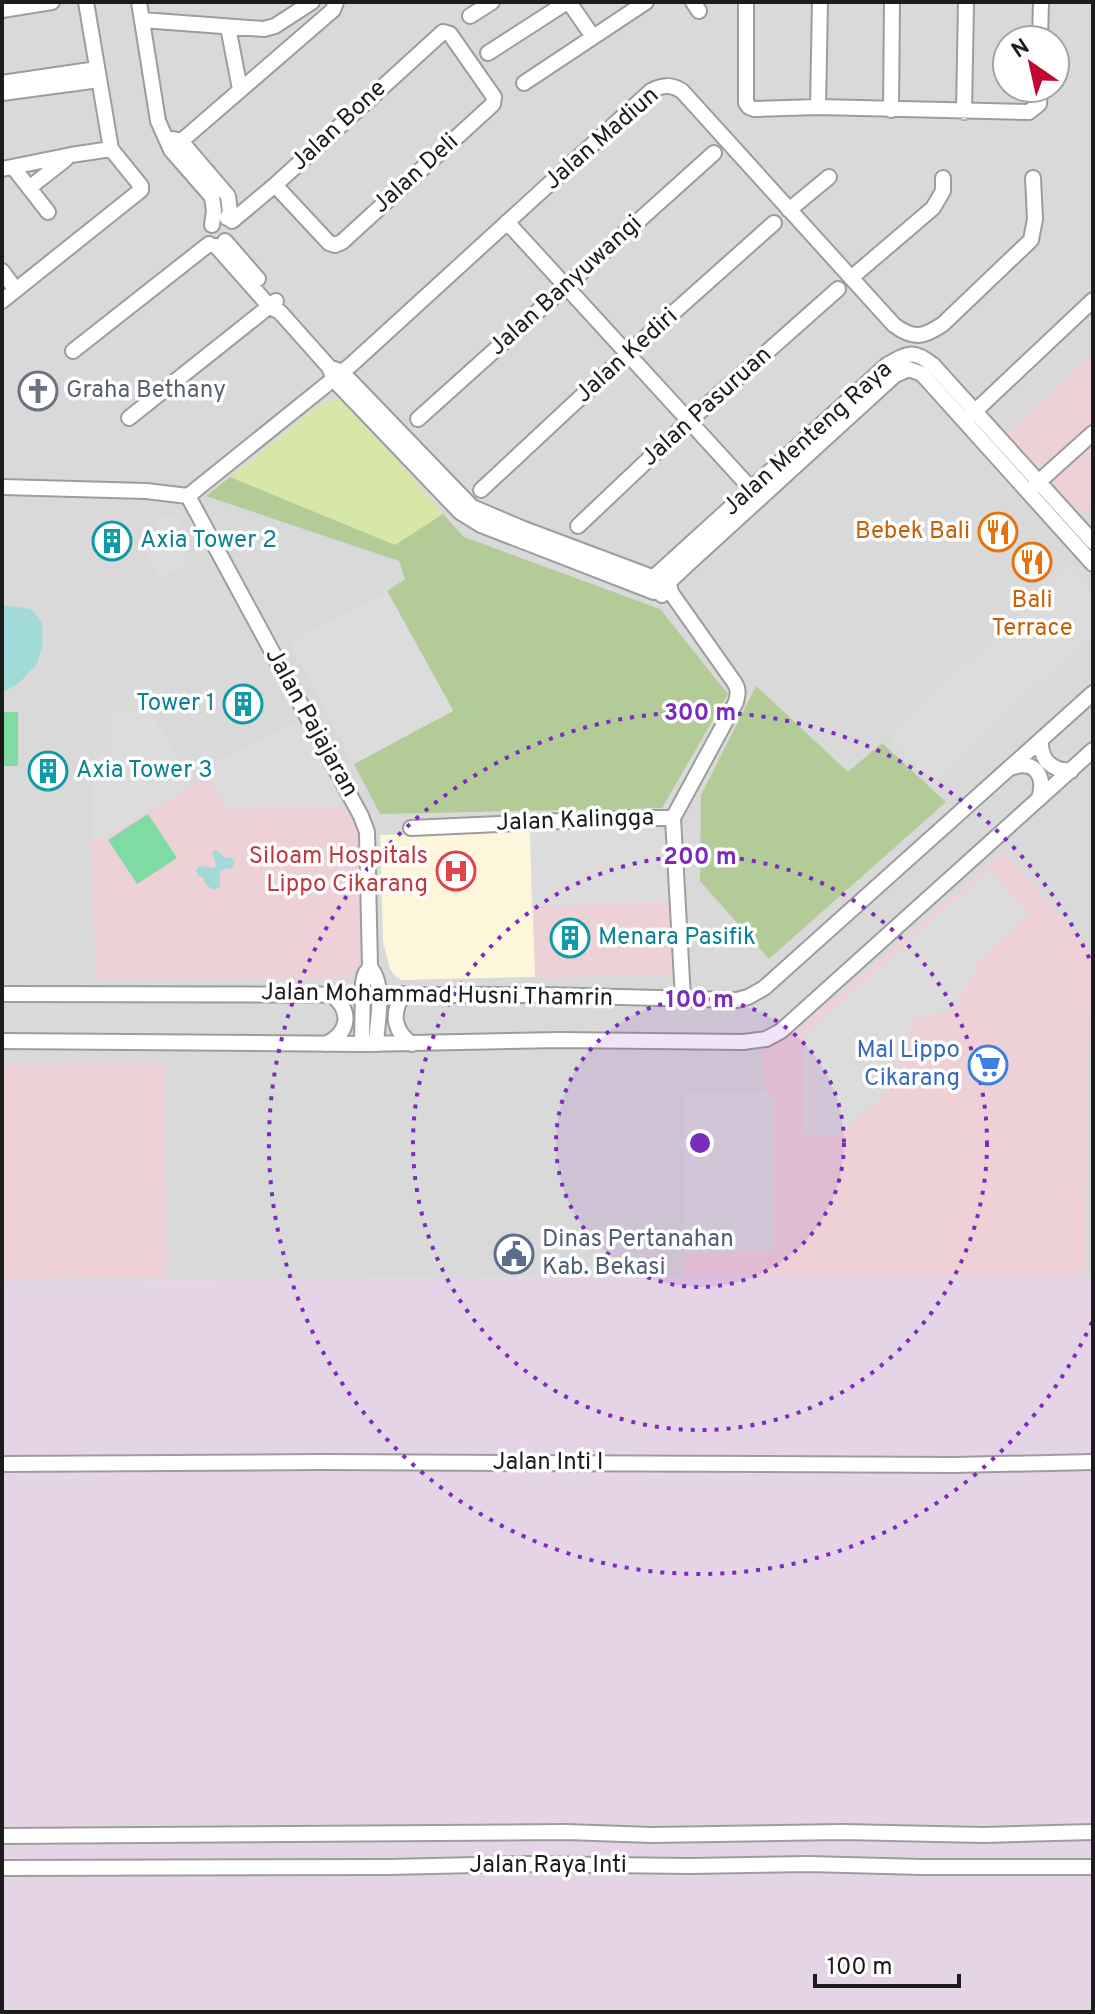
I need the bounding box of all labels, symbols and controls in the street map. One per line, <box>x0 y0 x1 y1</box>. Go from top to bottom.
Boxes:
north arrow <box>991 24 1071 104</box>
text: N <box>1007 34 1035 65</box>
street label: Jalan Bone <box>285 74 393 178</box>
street label: Jalan Madiun <box>538 81 666 197</box>
street label: Jalan Deli <box>367 128 465 220</box>
street label: Jalan Banyuwangi <box>483 209 649 363</box>
street label: Jalan Kediri <box>570 302 684 410</box>
street label: Jalan Pasuruan <box>636 341 778 473</box>
street label: Jalan Menteng Raya <box>717 355 899 523</box>
church icon: Graha Bethany <box>17 370 59 412</box>
place label: Graha Bethany <box>66 376 226 406</box>
restaurant icon: Bebek Bali <box>977 511 1019 553</box>
place label: Bebek Bali <box>855 517 970 547</box>
building icon: Axia Tower 2 <box>91 520 133 562</box>
place label: Axia Tower 2 <box>140 526 277 556</box>
restaurant icon: Bali Terrace <box>1011 541 1053 583</box>
place label: Bali Terrace <box>991 586 1073 644</box>
street label: Jalan Pajajaran <box>258 643 364 803</box>
building icon: Tower 1 <box>222 683 264 725</box>
place label: Tower 1 <box>136 689 215 719</box>
text: 300 m <box>664 699 736 729</box>
building icon: Axia Tower 3 <box>27 750 69 792</box>
place label: Axia Tower 3 <box>76 756 213 786</box>
street label: Jalan Kalingga <box>495 803 655 839</box>
place label: Siloam Hospitals Lippo Cikarang <box>249 842 428 900</box>
text: 200 m <box>663 843 737 873</box>
hospital icon: Siloam Hospitals Lippo Cikarang <box>435 850 477 892</box>
building icon: Menara Pasifik <box>549 917 591 959</box>
place label: Menara Pasifik <box>598 923 756 953</box>
street label: Jalan Mohammad Husni Thamrin <box>261 978 613 1014</box>
text: 100 m <box>666 986 734 1016</box>
place label: Mal Lippo Cikarang <box>857 1036 960 1094</box>
supermarket icon: Mal Lippo Cikarang <box>967 1044 1009 1086</box>
centre of rings <box>686 1129 714 1157</box>
place label: Dinas Pertanahan Kab. Bekasi <box>542 1225 734 1283</box>
public building icon: Dinas Pertanahan Kab. Bekasi <box>493 1233 535 1275</box>
street label: Jalan Inti I <box>492 1448 604 1478</box>
street label: Jalan Raya Inti <box>469 1851 627 1881</box>
scale bar <box>815 1938 959 1988</box>
text: 100 m <box>827 1953 893 1983</box>

